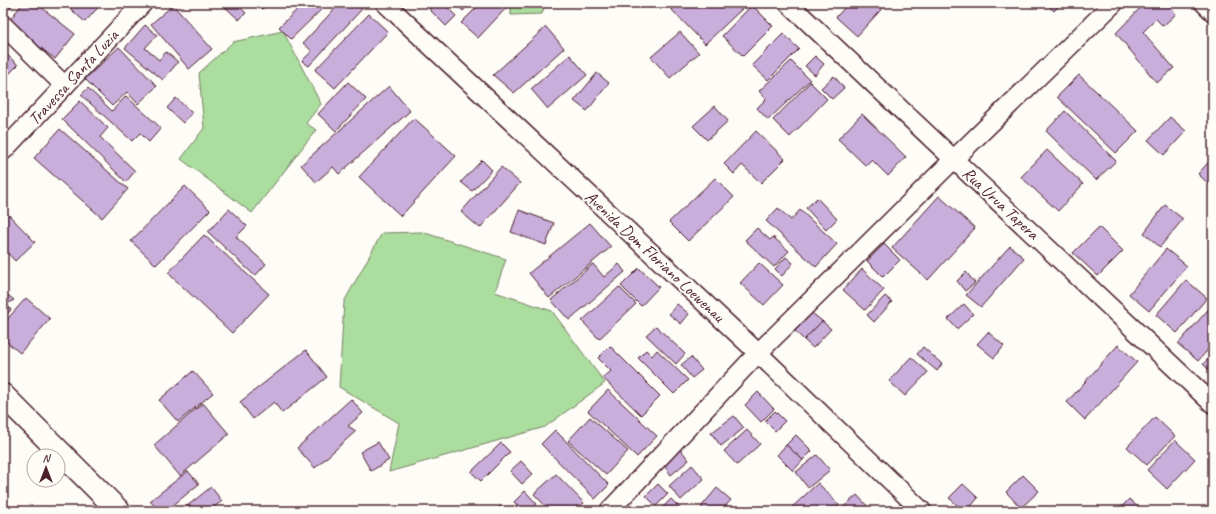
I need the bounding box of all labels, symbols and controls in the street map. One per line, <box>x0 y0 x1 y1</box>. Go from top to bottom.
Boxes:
street label: Travessa Santa Luzia <box>24 25 124 129</box>
street label: Rua Urua Tapera <box>958 163 1044 245</box>
street label: Avenida Dom Floriano Loewenau <box>581 186 730 328</box>
north arrow <box>26 448 66 488</box>
text: N <box>43 451 52 465</box>

